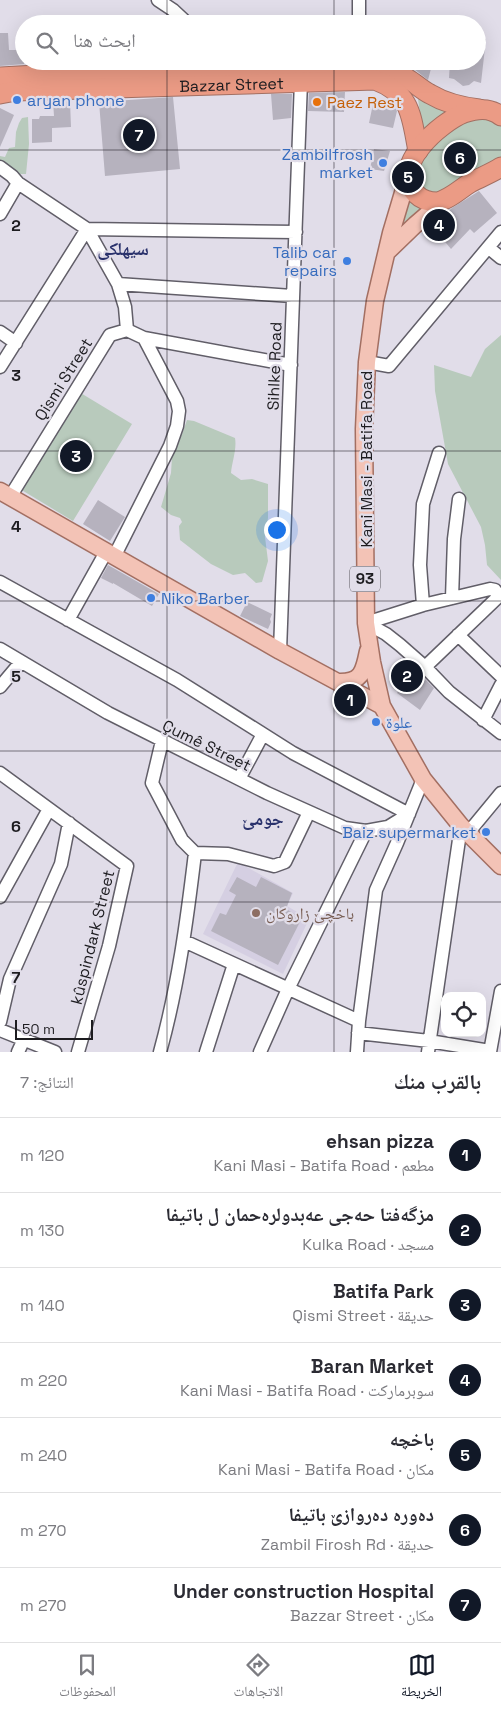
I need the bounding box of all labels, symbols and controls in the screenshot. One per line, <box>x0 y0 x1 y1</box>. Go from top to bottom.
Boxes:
search box <box>15 15 486 70</box>
text: ابحث هنا <box>73 28 136 53</box>
icon: search <box>33 29 61 57</box>
street label: Bazzar Street <box>179 73 284 97</box>
place label: aryan phone <box>27 90 124 111</box>
place label: Paez Rest <box>327 92 402 113</box>
marker: aryan phone <box>11 94 23 106</box>
marker: Paez Rest <box>311 96 323 108</box>
pin: 7 <box>123 116 155 154</box>
pin: 6 <box>444 139 476 177</box>
place label: Zambilfrosh market <box>282 144 373 183</box>
marker: Zambilfrosh market <box>377 157 389 169</box>
pin: 5 <box>392 158 424 196</box>
pin: 4 <box>423 206 455 244</box>
text: 2 <box>11 215 21 236</box>
district label: سيهلكى <box>97 237 149 260</box>
place label: Talib car repairs <box>273 242 337 281</box>
marker: Talib car repairs <box>341 255 353 267</box>
street label: Sihlke Road <box>262 321 287 411</box>
street label: Qismi Street <box>30 334 97 425</box>
text: 3 <box>11 365 21 386</box>
street label: Kani Masi - Batifa Road <box>356 371 377 547</box>
pin: 3 <box>60 437 92 475</box>
text: 4 <box>11 516 21 537</box>
your location <box>264 517 290 543</box>
road number: 93 <box>350 566 380 592</box>
place label: Niko Barber <box>161 588 249 609</box>
marker: Niko Barber <box>145 592 157 604</box>
pin: 2 <box>391 657 423 695</box>
text: 5 <box>11 666 21 687</box>
pin: 1 <box>334 681 366 719</box>
place label: علوة <box>386 712 412 733</box>
street label: Çumê Street <box>159 715 255 776</box>
marker: علوة <box>370 716 382 728</box>
district label: جومێ <box>242 807 284 830</box>
text: 6 <box>11 816 21 837</box>
place label: Baiz supermarket <box>342 822 476 843</box>
marker: Baiz supermarket <box>480 826 492 838</box>
street label: kûspindark Street <box>66 868 119 1007</box>
place label: باخچێ زاروکان <box>266 903 354 924</box>
marker: باخچێ زاروکان <box>250 907 262 919</box>
text: 7 <box>12 967 21 988</box>
map controls <box>441 992 486 1037</box>
button: locate <box>441 992 486 1037</box>
scale bar <box>15 1017 92 1040</box>
text: 50 m <box>22 1020 55 1038</box>
text: بالقرب منك <box>394 1068 481 1095</box>
text: النتائج: 7 <box>20 1072 74 1093</box>
text: ehsan pizza <box>326 1129 434 1154</box>
text: 120 m <box>20 1145 64 1166</box>
text: 1 <box>461 1145 469 1166</box>
text: مطعم · Kani Masi - Batifa Road <box>214 1155 434 1176</box>
text: مزگەفتا حەجی عەبدولرەحمان ل باتیفا <box>166 1202 434 1227</box>
text: 130 m <box>20 1220 65 1241</box>
text: 2 <box>460 1220 470 1241</box>
text: مسجد · Kulka Road <box>302 1234 434 1255</box>
text: Batifa Park <box>333 1279 434 1304</box>
text: 140 m <box>20 1295 65 1316</box>
text: 3 <box>460 1295 470 1316</box>
text: حديقة · Qismi Street <box>292 1305 434 1326</box>
text: Baran Market <box>311 1354 434 1379</box>
text: 220 m <box>20 1370 67 1391</box>
text: 4 <box>460 1370 470 1391</box>
text: سوبرماركت · Kani Masi - Batifa Road <box>180 1380 434 1401</box>
text: باخچە <box>390 1427 434 1452</box>
text: 240 m <box>20 1445 67 1466</box>
text: 5 <box>460 1445 470 1466</box>
text: مكان · Kani Masi - Batifa Road <box>218 1459 434 1480</box>
text: ده‌وره‌ ده‌روازێ باتيفا <box>288 1502 434 1527</box>
text: 270 m <box>20 1520 67 1541</box>
text: 6 <box>460 1520 470 1541</box>
text: حديقة · Zambil Firosh Rd <box>261 1534 434 1555</box>
text: Under construction Hospital <box>173 1579 434 1604</box>
text: 270 m <box>20 1595 67 1616</box>
text: 7 <box>461 1595 469 1616</box>
text: مكان · Bazzar Street <box>290 1605 434 1626</box>
tab: المحفوظات <box>59 1651 116 1705</box>
tab: الاتجاهات <box>234 1651 283 1705</box>
tab: الخريطة <box>401 1651 442 1705</box>

